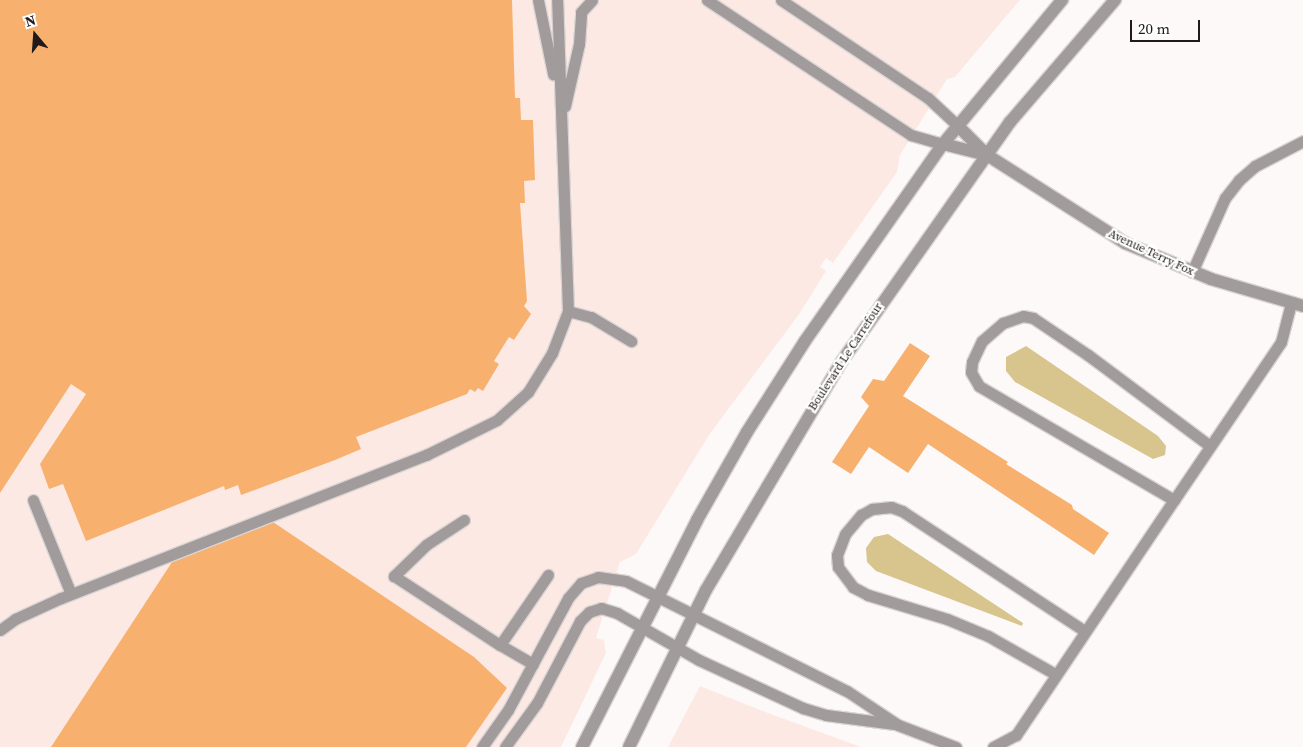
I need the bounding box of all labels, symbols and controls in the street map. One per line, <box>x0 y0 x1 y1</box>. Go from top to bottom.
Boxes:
north arrow <box>10 10 60 60</box>
text: N <box>22 10 38 32</box>
scale bar <box>1133 10 1203 42</box>
text: 20 m <box>1138 18 1170 39</box>
street label: Avenue Terry Fox <box>1106 227 1196 279</box>
street label: Boulevard Le Carrefour <box>806 300 886 414</box>

